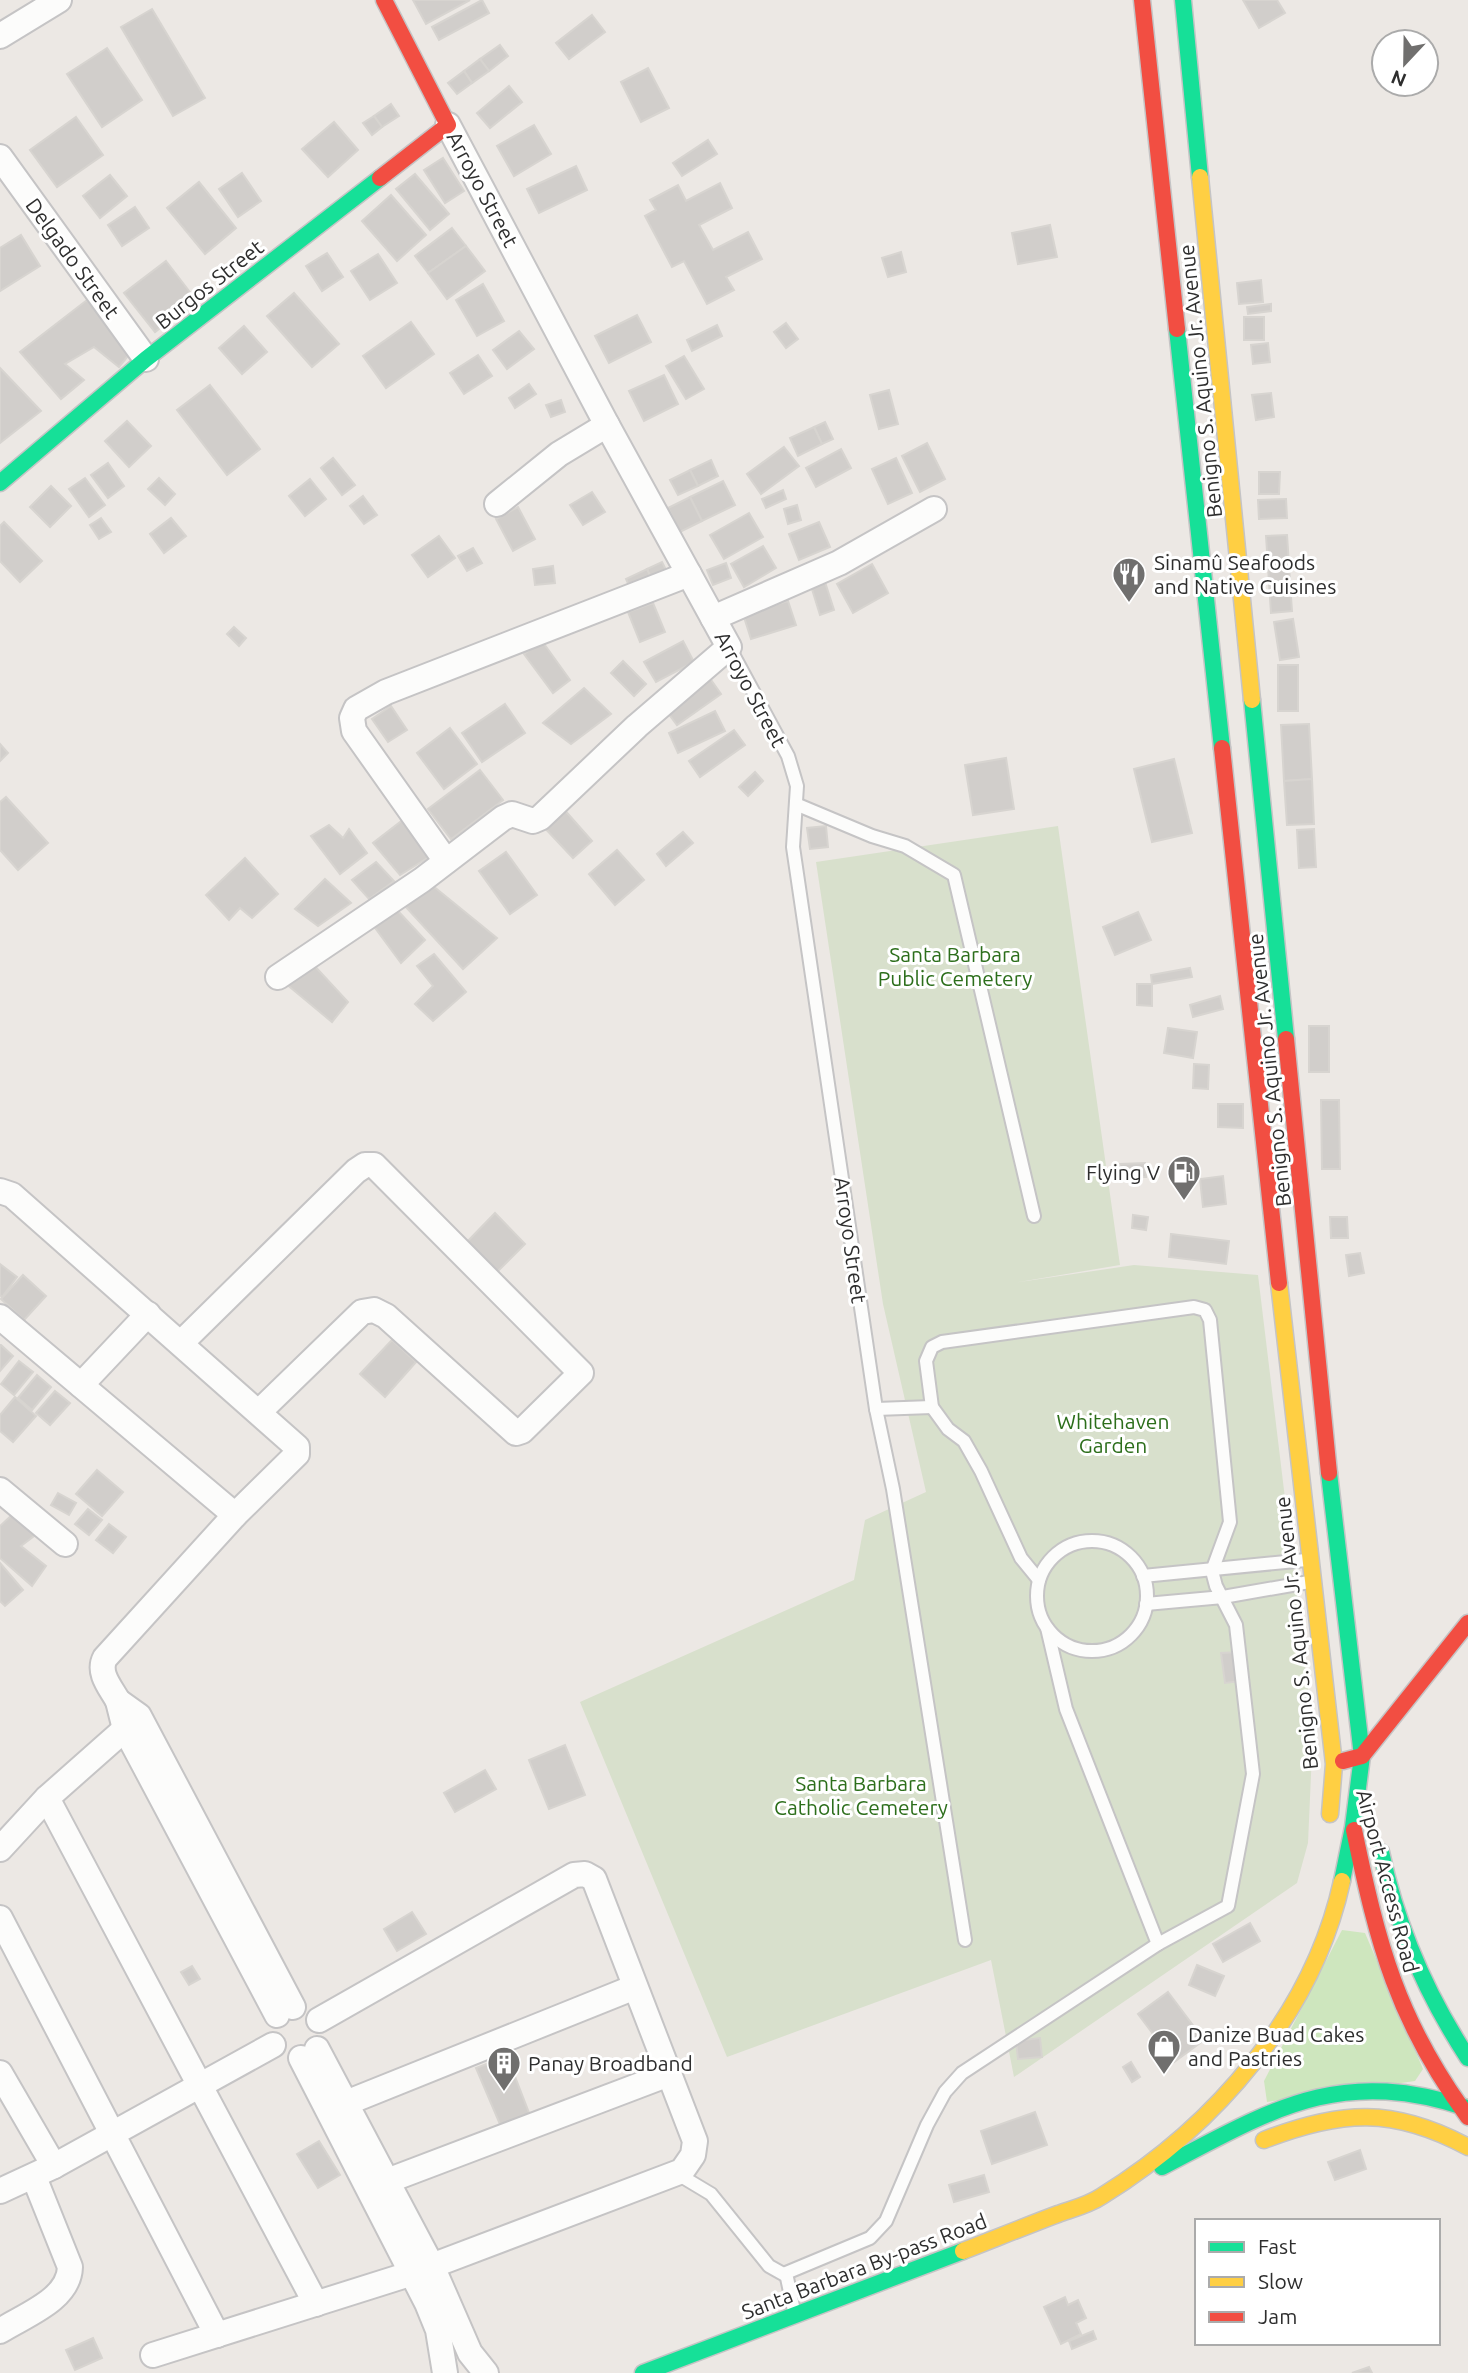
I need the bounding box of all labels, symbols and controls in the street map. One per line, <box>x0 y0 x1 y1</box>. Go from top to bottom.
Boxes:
north arrow <box>1370 28 1440 98</box>
text: N <box>1388 66 1409 92</box>
street label: Arroyo Street <box>442 127 524 251</box>
street label: Delgado Street <box>21 193 125 323</box>
street label: Burgos Street <box>150 234 268 334</box>
street label: Benigno S. Aquino Jr. Avenue <box>1174 243 1226 519</box>
place label: Sinamû Seafoods and Native Cuisines <box>1154 550 1336 598</box>
restaurant icon: Sinamû Seafoods and Native Cuisines <box>1110 555 1148 604</box>
street label: Arroyo Street <box>710 627 792 751</box>
street label: Benigno S. Aquino Jr. Avenue <box>1243 932 1295 1208</box>
park label: Santa Barbara Public Cemetery <box>878 942 1032 990</box>
fuel station icon: Flying V <box>1165 1153 1203 1202</box>
place label: Flying V <box>1086 1160 1161 1184</box>
street label: Arroyo Street <box>830 1175 872 1305</box>
park label: Whitehaven Garden <box>1057 1409 1169 1457</box>
street label: Benigno S. Aquino Jr. Avenue <box>1270 1495 1322 1771</box>
park label: Santa Barbara Catholic Cemetery <box>774 1771 948 1819</box>
street label: Airport Access Road <box>1352 1787 1424 1975</box>
place label: Danize Buad Cakes and Pastries <box>1188 2022 1364 2070</box>
shop icon: Danize Buad Cakes and Pastries <box>1145 2027 1183 2076</box>
building icon: Panay Broadband <box>485 2044 523 2093</box>
place label: Panay Broadband <box>528 2051 693 2075</box>
street label: Santa Barbara By-pass Road <box>738 2208 990 2324</box>
legend <box>1195 2219 1440 2345</box>
text: Fast <box>1258 2234 1296 2258</box>
text: Slow <box>1258 2269 1303 2293</box>
text: Jam <box>1258 2304 1297 2328</box>

